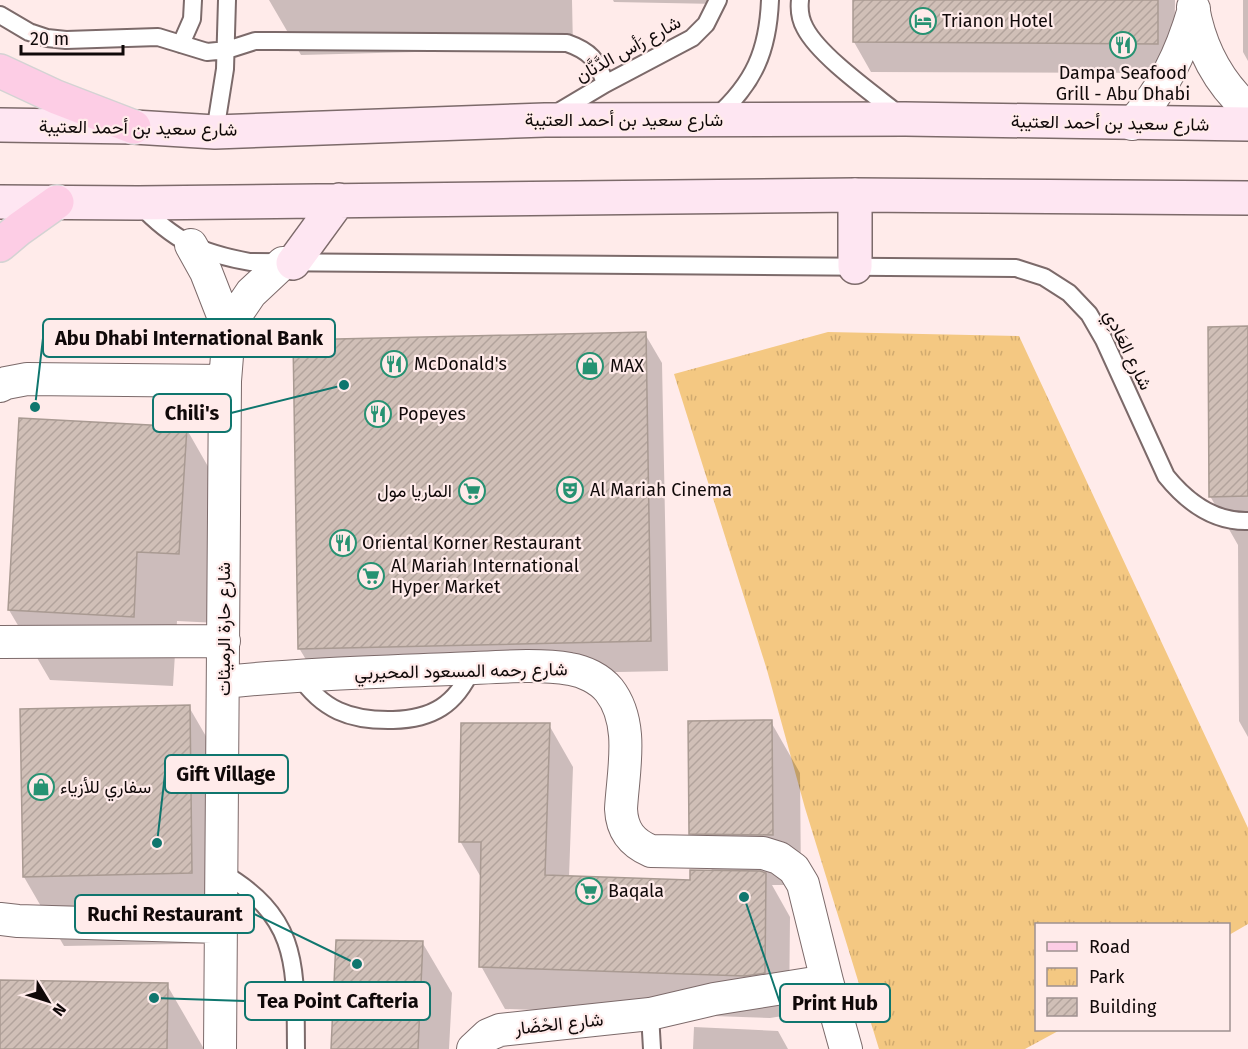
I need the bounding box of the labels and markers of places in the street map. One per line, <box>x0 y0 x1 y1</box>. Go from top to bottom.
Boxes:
hotel icon: Trianon Hotel <box>908 6 938 36</box>
place label: Trianon Hotel <box>942 10 1053 32</box>
restaurant icon: Dampa Seafood Grill - Abu Dhabi <box>1108 30 1138 60</box>
place label: Dampa Seafood Grill - Abu Dhabi <box>1056 62 1190 105</box>
callout: Abu Dhabi International Bank <box>43 319 335 357</box>
restaurant icon: McDonald's <box>379 349 409 379</box>
shop icon: MAX <box>575 351 605 381</box>
place label: McDonald's <box>414 353 507 375</box>
place label: MAX <box>610 355 644 377</box>
callout: Chili's <box>153 394 231 432</box>
restaurant icon: Popeyes <box>363 399 393 429</box>
place label: Popeyes <box>398 403 466 425</box>
theatre icon: Al Mariah Cinema <box>555 475 585 505</box>
supermarket icon: الماريا مول <box>457 476 487 506</box>
place label: Al Mariah Cinema <box>590 479 732 501</box>
place label: الماريا مول <box>377 480 452 502</box>
restaurant icon: Oriental Korner Restaurant <box>328 528 358 558</box>
place label: Oriental Korner Restaurant <box>362 532 582 554</box>
place label: Al Mariah International Hyper Market <box>391 555 579 598</box>
supermarket icon: Al Mariah International Hyper Market <box>356 561 386 591</box>
callout: Gift Village <box>165 755 288 793</box>
shop icon: سفاري للأزياء <box>26 772 56 802</box>
place label: سفاري للأزياء <box>60 776 151 802</box>
supermarket icon: Baqala <box>574 876 604 906</box>
place label: Baqala <box>608 880 664 902</box>
callout: Ruchi Restaurant <box>75 895 254 933</box>
callout: Tea Point Cafteria <box>245 982 430 1020</box>
callout: Print Hub <box>780 984 890 1022</box>

